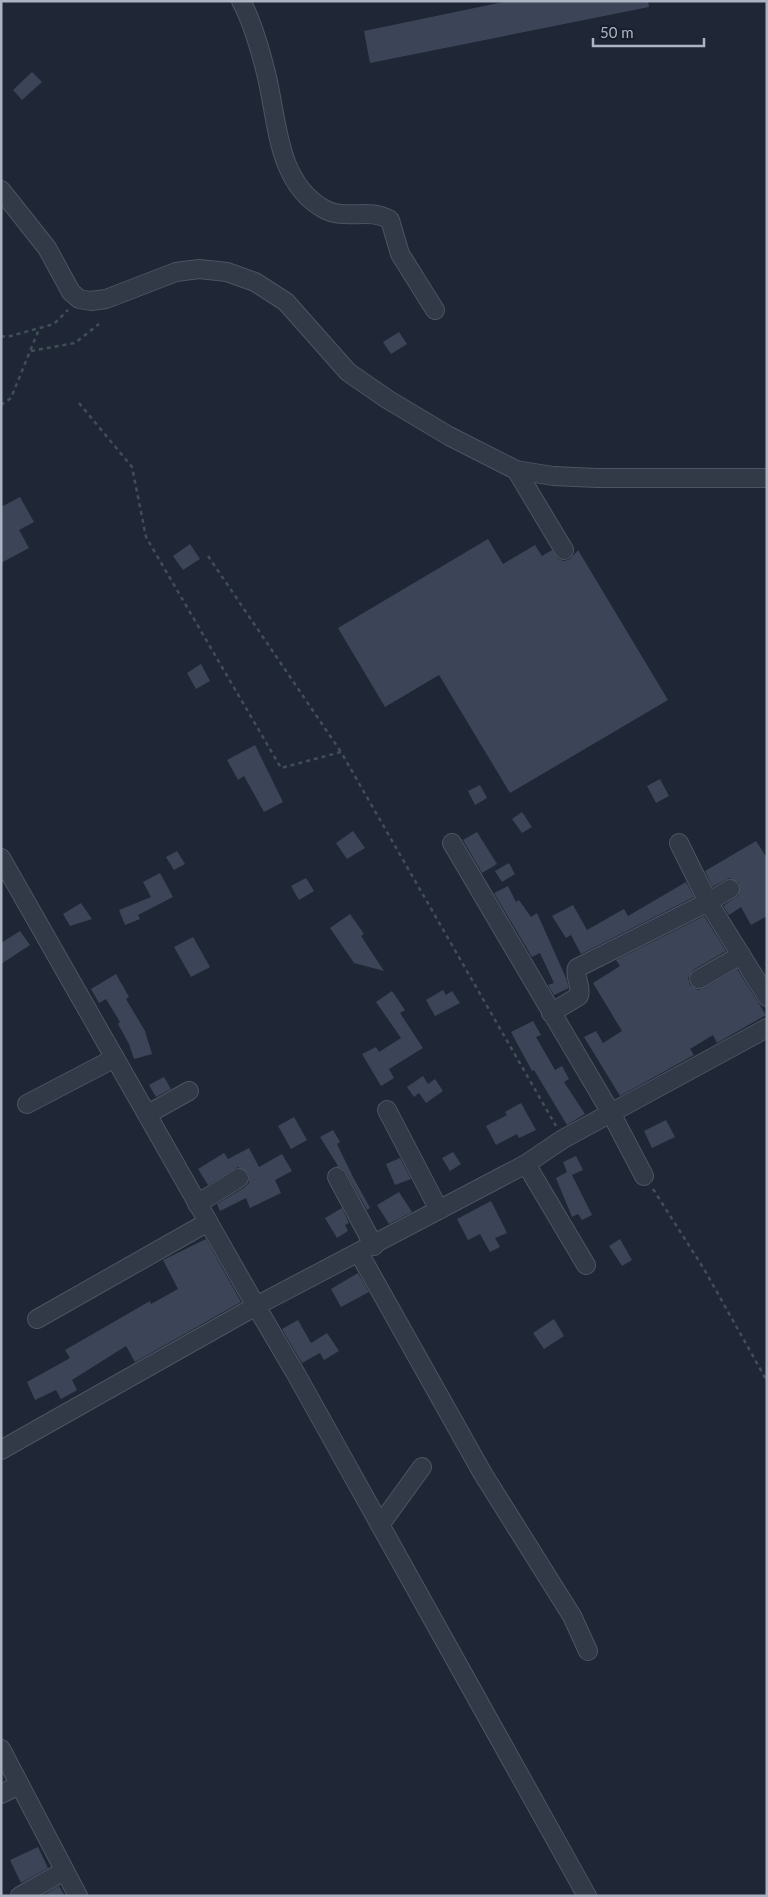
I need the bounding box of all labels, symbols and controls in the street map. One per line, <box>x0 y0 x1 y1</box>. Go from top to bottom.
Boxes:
scale bar <box>593 15 704 47</box>
text: 50 m <box>600 23 634 41</box>

